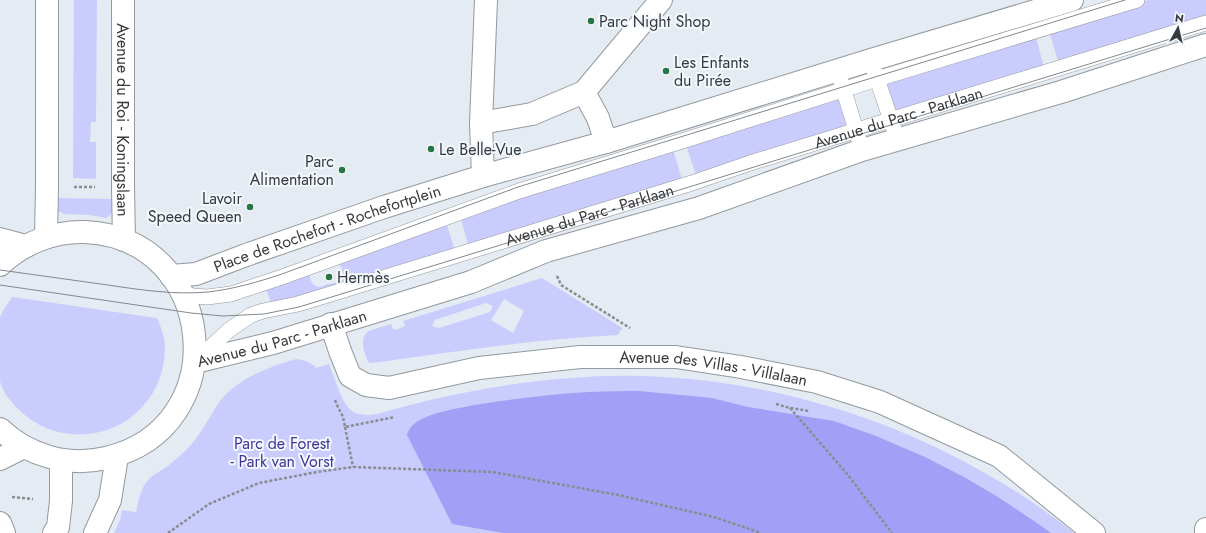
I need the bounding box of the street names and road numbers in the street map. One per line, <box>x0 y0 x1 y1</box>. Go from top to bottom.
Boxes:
street label: Avenue du Roi - Koningslaan <box>111 23 135 217</box>
street label: Avenue du Parc - Parklaan <box>812 81 986 155</box>
street label: Avenue du Parc - Parklaan <box>502 178 676 252</box>
street label: Place de Rochefort - Rochefortplein <box>210 179 444 278</box>
street label: Avenue du Parc - Parklaan <box>195 304 369 373</box>
street label: Avenue des Villas - Villalaan <box>619 346 809 392</box>

